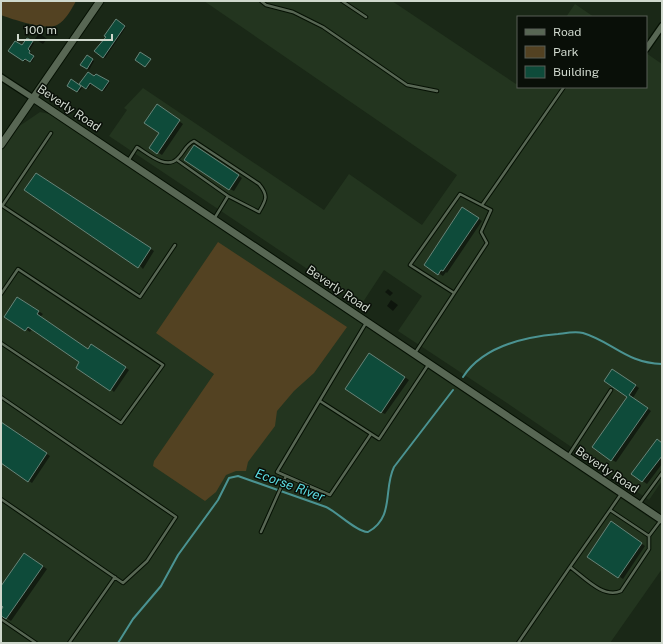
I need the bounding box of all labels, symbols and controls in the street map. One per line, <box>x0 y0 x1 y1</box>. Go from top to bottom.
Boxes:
scale bar <box>18 16 112 42</box>
legend <box>517 16 647 88</box>
text: 100 m <box>24 23 57 37</box>
text: Road <box>553 25 581 39</box>
text: Park <box>553 45 579 59</box>
text: Building <box>553 65 599 79</box>
street label: Beverly Road <box>35 82 103 134</box>
street label: Beverly Road <box>304 263 372 315</box>
street label: Beverly Road <box>573 444 641 496</box>
water label: Ecorse River <box>253 466 327 504</box>

